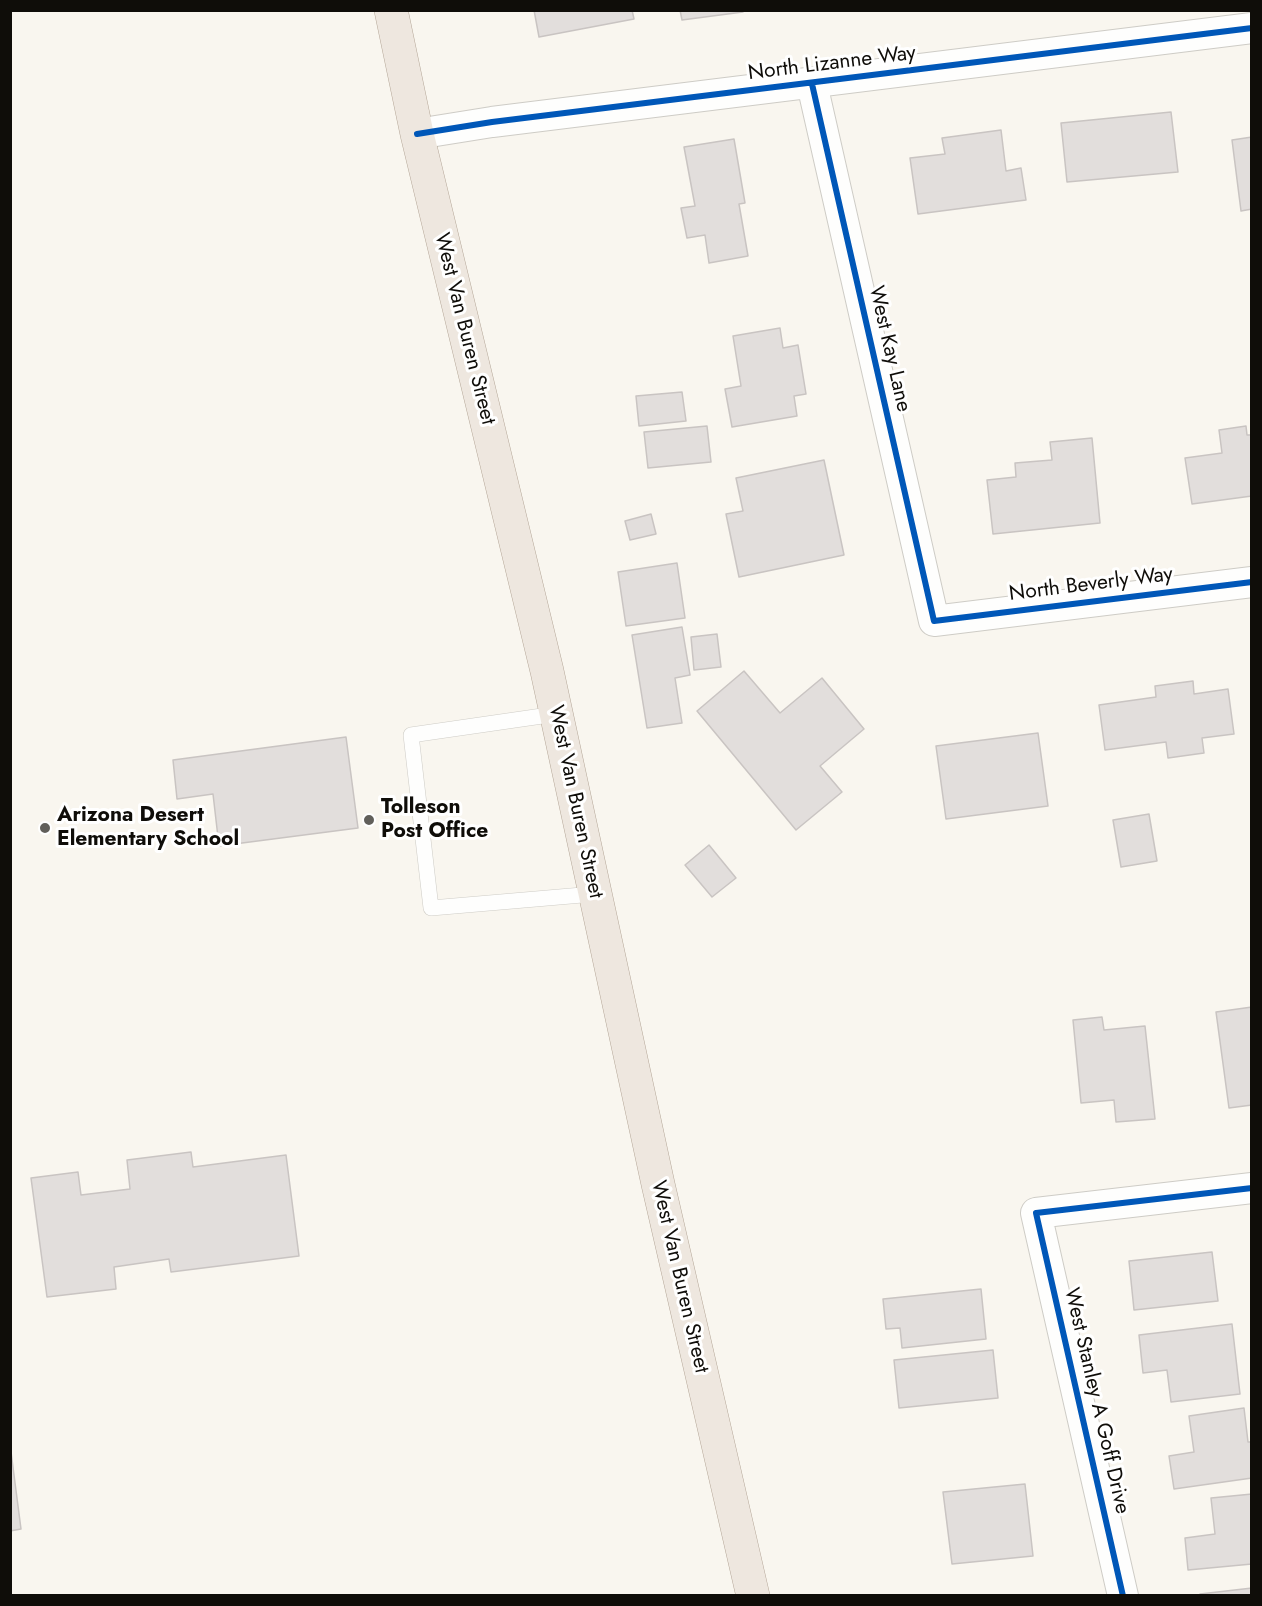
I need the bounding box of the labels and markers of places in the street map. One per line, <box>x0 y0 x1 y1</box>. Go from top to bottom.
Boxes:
place label: Tolleson Post Office <box>381 795 488 845</box>
place label: Arizona Desert Elementary School <box>57 803 239 853</box>
marker: Tolleson Post Office <box>362 813 376 827</box>
marker: Arizona Desert Elementary School <box>38 821 52 835</box>

